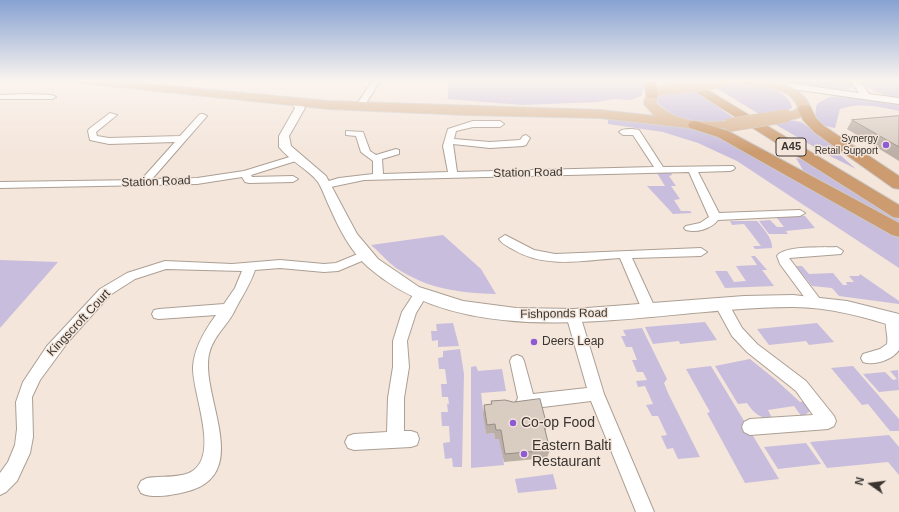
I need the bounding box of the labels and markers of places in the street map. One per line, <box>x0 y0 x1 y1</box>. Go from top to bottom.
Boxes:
place label: Synergy Retail Support <box>815 133 878 156</box>
marker: Synergy Retail Support <box>881 140 891 150</box>
place label: Deers Leap <box>542 335 604 349</box>
marker: Deers Leap <box>529 337 539 347</box>
place label: Co-op Food <box>521 415 595 431</box>
marker: Co-op Food <box>508 418 518 428</box>
place label: Eastern Balti Restaurant <box>532 438 611 470</box>
marker: Eastern Balti Restaurant <box>519 449 529 459</box>

